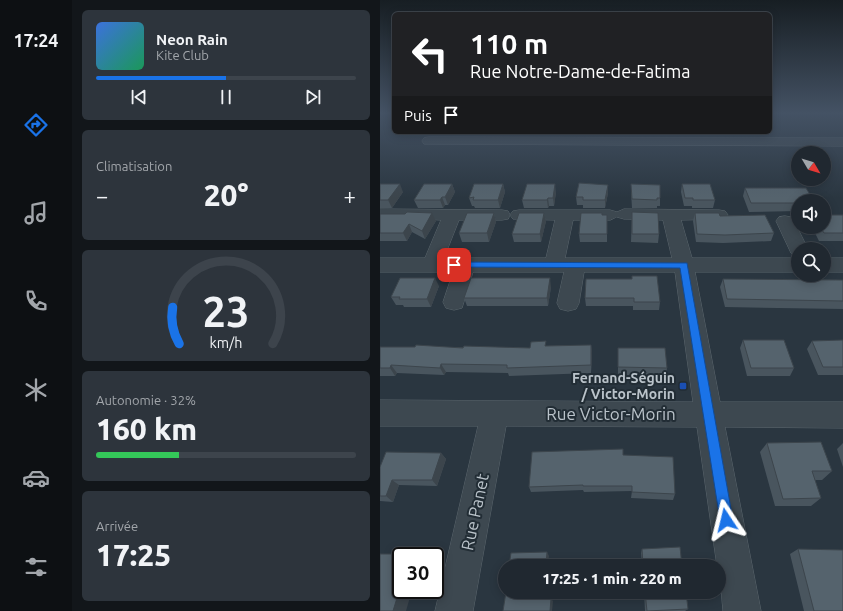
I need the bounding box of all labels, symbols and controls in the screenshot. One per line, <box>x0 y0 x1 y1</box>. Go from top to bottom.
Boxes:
icon: left <box>404 28 456 80</box>
text: 110 m <box>470 28 548 59</box>
text: 17:24 <box>13 30 59 50</box>
text: Neon Rain <box>156 31 228 48</box>
text: Kite Club <box>156 48 209 62</box>
text: Rue Notre-Dame-de-Fatima <box>470 61 691 81</box>
icon: previous <box>128 86 150 108</box>
icon: pause <box>215 86 237 108</box>
icon: next <box>302 86 324 108</box>
icon: arrive <box>440 104 462 126</box>
text: Puis <box>404 107 432 124</box>
icon: directions <box>22 111 50 139</box>
north arrow <box>791 146 831 186</box>
map controls <box>791 146 831 282</box>
text: Climatisation <box>96 159 172 173</box>
text: 20° <box>204 178 248 212</box>
text: − <box>96 183 108 208</box>
text: + <box>344 183 356 208</box>
button: sound <box>791 194 831 234</box>
icon: music <box>22 199 50 227</box>
button: search <box>791 242 831 282</box>
pin <box>437 248 471 282</box>
icon: arrive <box>443 254 465 276</box>
icon: phone <box>22 287 50 315</box>
text: 23 <box>203 287 249 334</box>
text: km/h <box>210 334 242 350</box>
place label: Fernand-Séguin / Victor-Morin <box>572 370 675 402</box>
icon: climate <box>22 376 50 404</box>
marker: Fernand-Séguin / Victor-Morin <box>678 381 688 391</box>
text: Autonomie · 32% <box>96 393 196 407</box>
street label: Rue Victor-Morin <box>546 404 676 423</box>
text: 160 km <box>96 412 197 446</box>
icon: car <box>22 464 50 492</box>
street label: Rue Panet <box>457 471 492 552</box>
position arrow <box>705 499 747 541</box>
text: Arrivée <box>96 519 138 533</box>
text: 17:25 <box>96 538 171 572</box>
speed limit sign: 30 <box>392 547 444 599</box>
icon: filters <box>22 553 50 581</box>
text: 17:25 · 1 min · 220 m <box>542 570 682 587</box>

